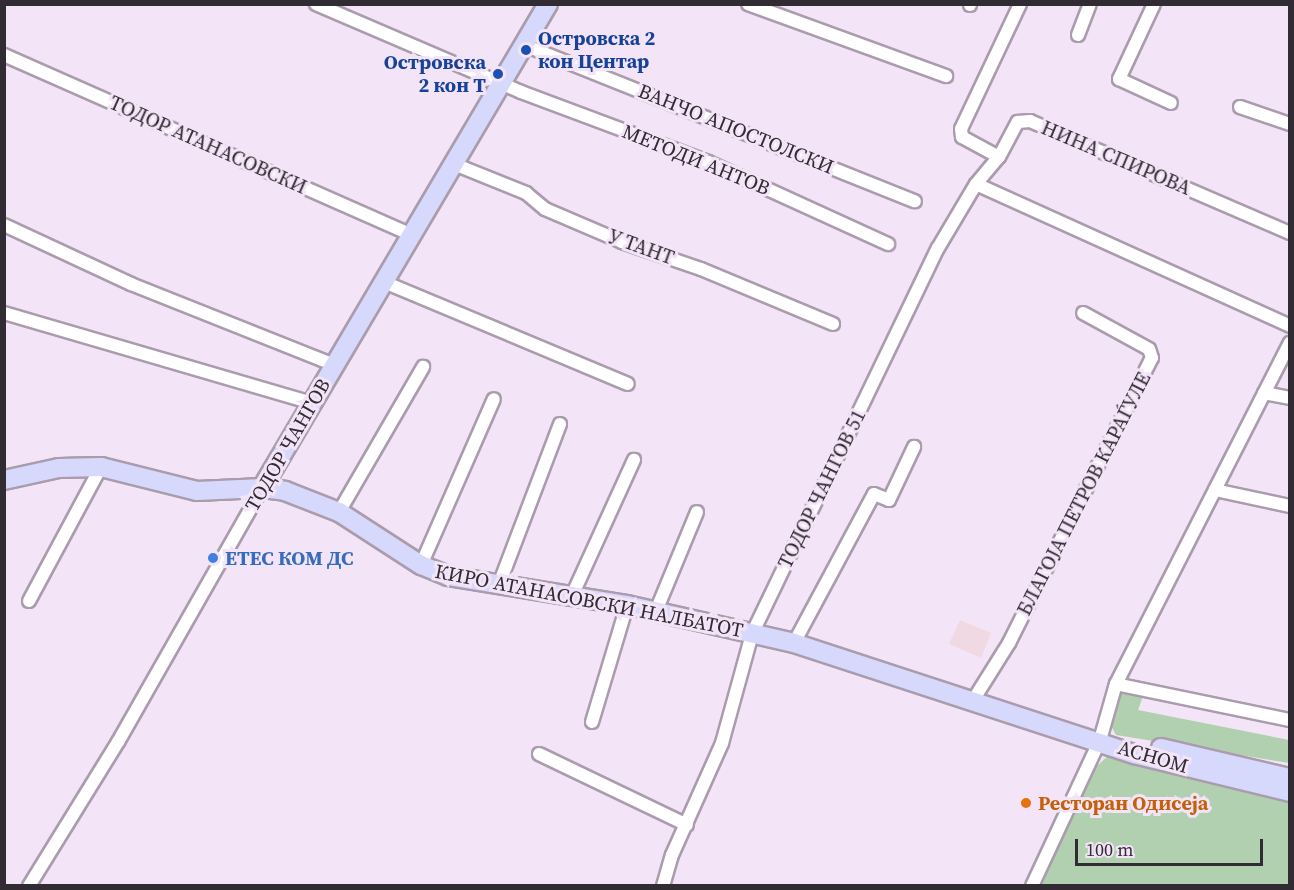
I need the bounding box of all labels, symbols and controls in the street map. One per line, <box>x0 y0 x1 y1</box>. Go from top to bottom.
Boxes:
place label: Островска 2 кон Центар <box>538 27 655 74</box>
marker: Островска 2 кон Центар <box>519 43 533 57</box>
place label: Островска 2 кон T <box>384 51 486 98</box>
marker: Островска 2 кон T <box>491 67 505 81</box>
street label: ВАНЧО АПОСТОЛСКИ <box>635 79 837 179</box>
street label: ТОДОР АТАНАСОВСКИ <box>106 91 310 199</box>
street label: НИНА СПИРОВА <box>1038 116 1194 200</box>
street label: МЕТОДИ АНТОВ <box>619 119 773 201</box>
street label: У ТАНТ <box>604 224 678 270</box>
street label: БЛАГОЈА ПЕТРОВ КАРАЃУЛЕ <box>1012 368 1156 620</box>
street label: ТОДОР ЧАНГОВ <box>240 374 336 516</box>
street label: ТОДОР ЧАНГОВ 51 <box>773 406 871 572</box>
place label: ЕТЕС КОМ ДС <box>225 546 353 570</box>
marker: ЕТЕС КОМ ДС <box>206 551 220 565</box>
street label: КИРО АТАНАСОВСКИ НАЛБАТОТ <box>433 559 745 643</box>
street label: АСНОМ <box>1115 736 1191 778</box>
place label: Ресторан Одисеја <box>1038 791 1208 815</box>
marker: Ресторан Одисеја <box>1019 796 1033 810</box>
scale bar <box>1078 827 1266 865</box>
text: 100 m <box>1086 837 1133 862</box>

